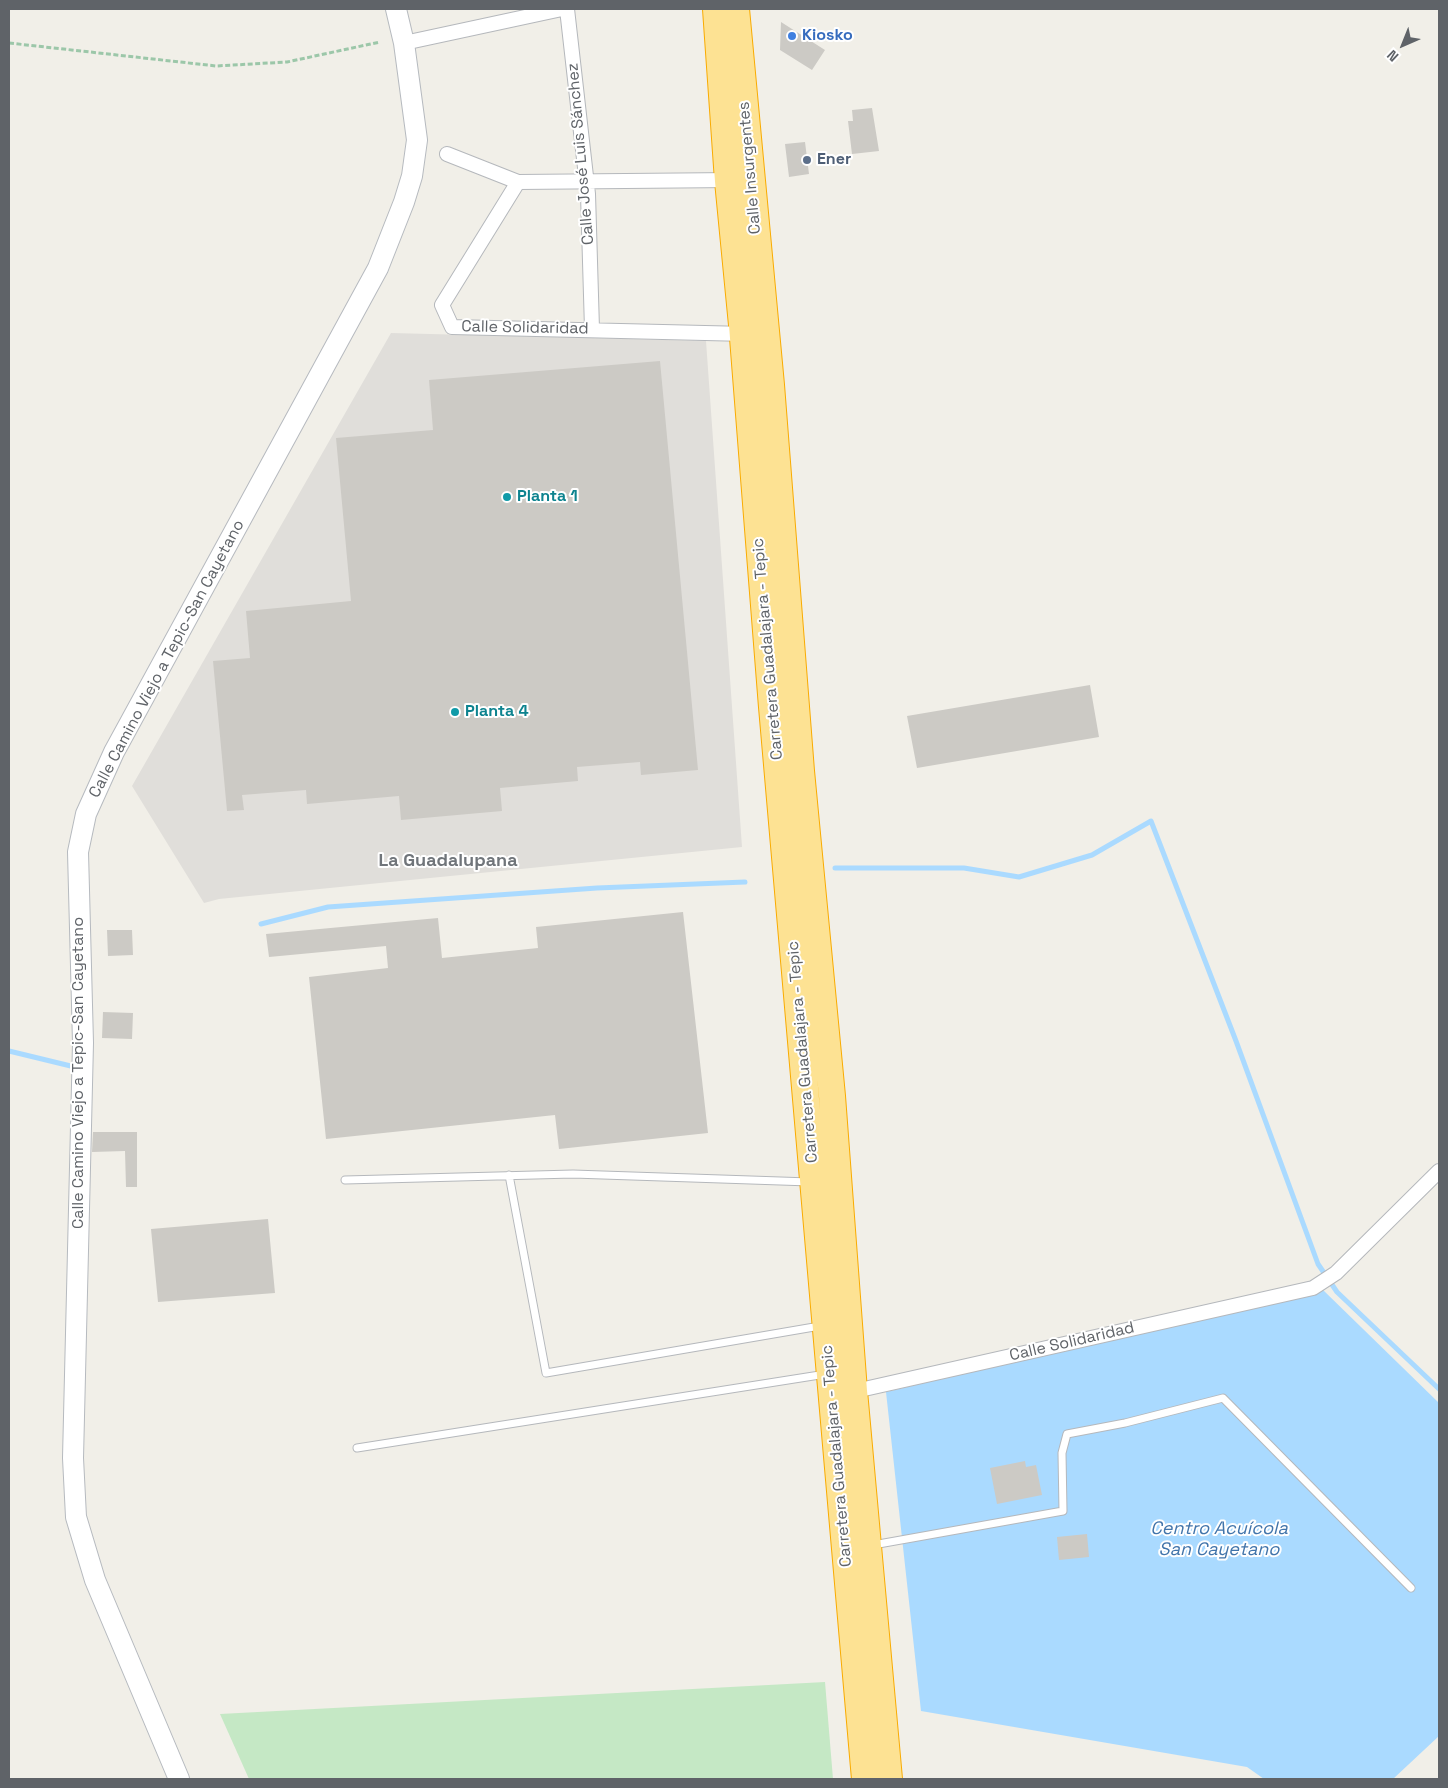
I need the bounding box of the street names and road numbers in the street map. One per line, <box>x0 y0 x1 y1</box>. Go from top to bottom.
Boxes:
street label: Calle José Luis Sánchez <box>563 62 599 246</box>
street label: Calle Insurgentes <box>735 101 765 235</box>
street label: Calle Solidaridad <box>461 317 589 339</box>
street label: Calle Camino Viejo a Tepic-San Cayetano <box>85 517 249 801</box>
street label: Carretera Guadalajara - Tepic <box>749 537 787 761</box>
street label: Calle Camino Viejo a Tepic-San Cayetano <box>69 917 89 1229</box>
street label: Carretera Guadalajara - Tepic <box>784 940 822 1164</box>
street label: Calle Solidaridad <box>1008 1318 1136 1366</box>
street label: Carretera Guadalajara - Tepic <box>818 1344 856 1568</box>

